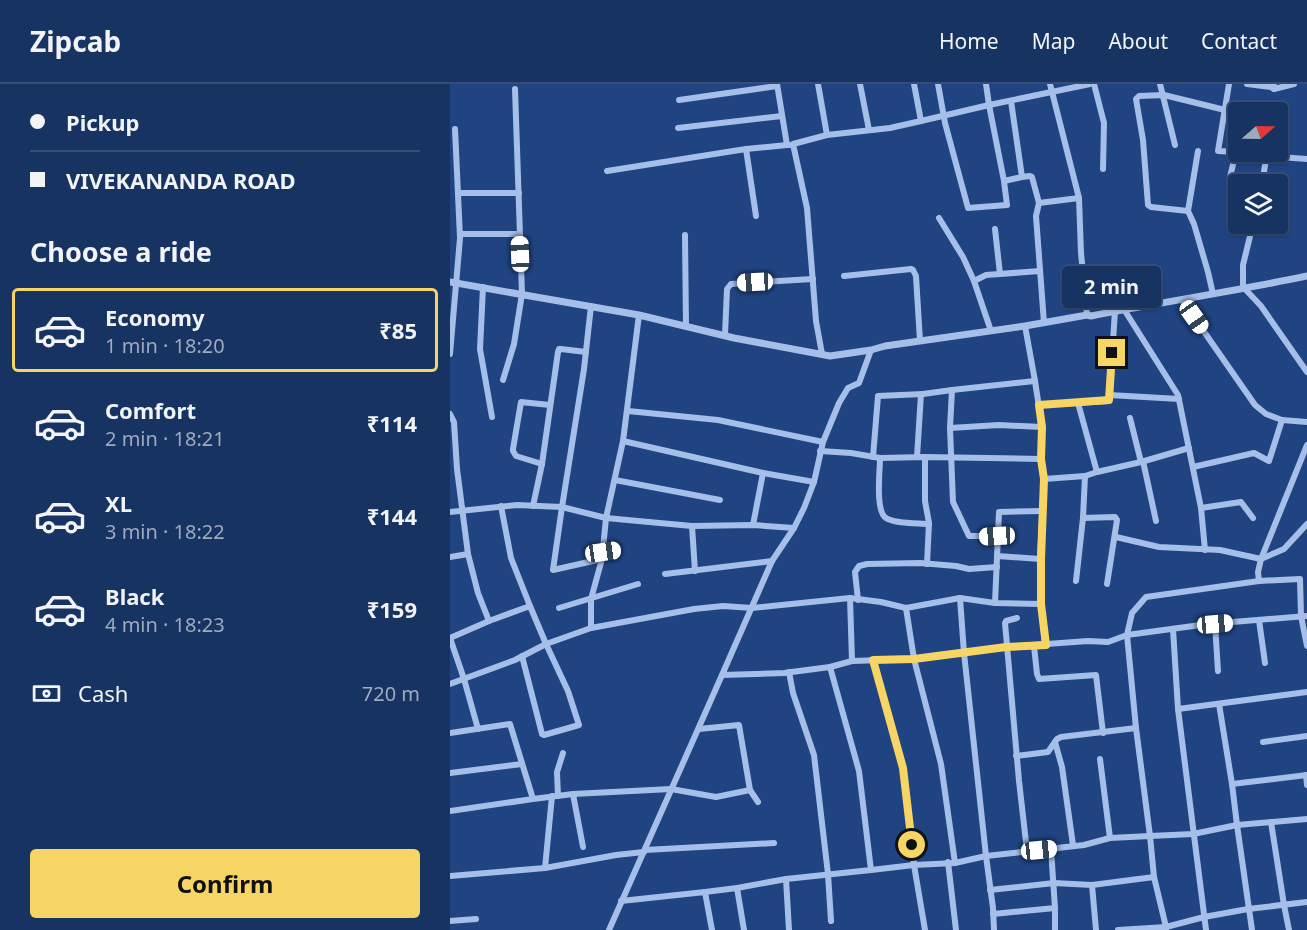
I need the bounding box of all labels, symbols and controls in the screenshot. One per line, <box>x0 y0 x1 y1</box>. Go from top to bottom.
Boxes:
text: Zipcab <box>30 22 121 60</box>
text: Home <box>939 27 999 55</box>
text: Map <box>1032 27 1075 55</box>
text: About <box>1108 27 1168 55</box>
text: Contact <box>1201 27 1277 55</box>
north arrow <box>1228 102 1288 162</box>
map controls <box>1228 102 1288 234</box>
text: Pickup <box>66 107 139 137</box>
text: VIVEKANANDA ROAD <box>66 165 296 195</box>
button: layers <box>1228 174 1288 234</box>
text: Choose a ride <box>30 233 212 270</box>
car <box>510 236 530 272</box>
callout: 2 min <box>1062 266 1162 308</box>
car <box>737 272 773 292</box>
text: 2 min <box>1084 273 1139 300</box>
car <box>1176 297 1212 337</box>
text: Economy <box>105 302 204 332</box>
icon: car <box>33 303 87 357</box>
text: ₹85 <box>379 315 417 345</box>
text: 1 min · 18:20 <box>105 332 225 359</box>
route end <box>1098 339 1125 366</box>
text: Comfort <box>105 395 196 425</box>
icon: car <box>33 396 87 450</box>
text: ₹114 <box>367 408 417 438</box>
text: 2 min · 18:21 <box>105 425 225 452</box>
text: XL <box>105 488 132 518</box>
icon: car <box>33 489 87 543</box>
text: ₹144 <box>367 501 417 531</box>
text: 3 min · 18:22 <box>105 518 225 545</box>
car <box>979 526 1015 546</box>
car <box>584 541 622 563</box>
text: Black <box>105 581 164 611</box>
icon: car <box>33 582 87 636</box>
text: ₹159 <box>367 594 417 624</box>
text: 4 min · 18:23 <box>105 611 225 638</box>
car <box>1196 613 1234 635</box>
icon: cash <box>30 677 63 710</box>
text: Cash <box>78 678 128 708</box>
text: 720 m <box>362 680 420 707</box>
route start <box>898 831 925 858</box>
car <box>1020 839 1058 861</box>
button: Confirm <box>30 849 420 918</box>

